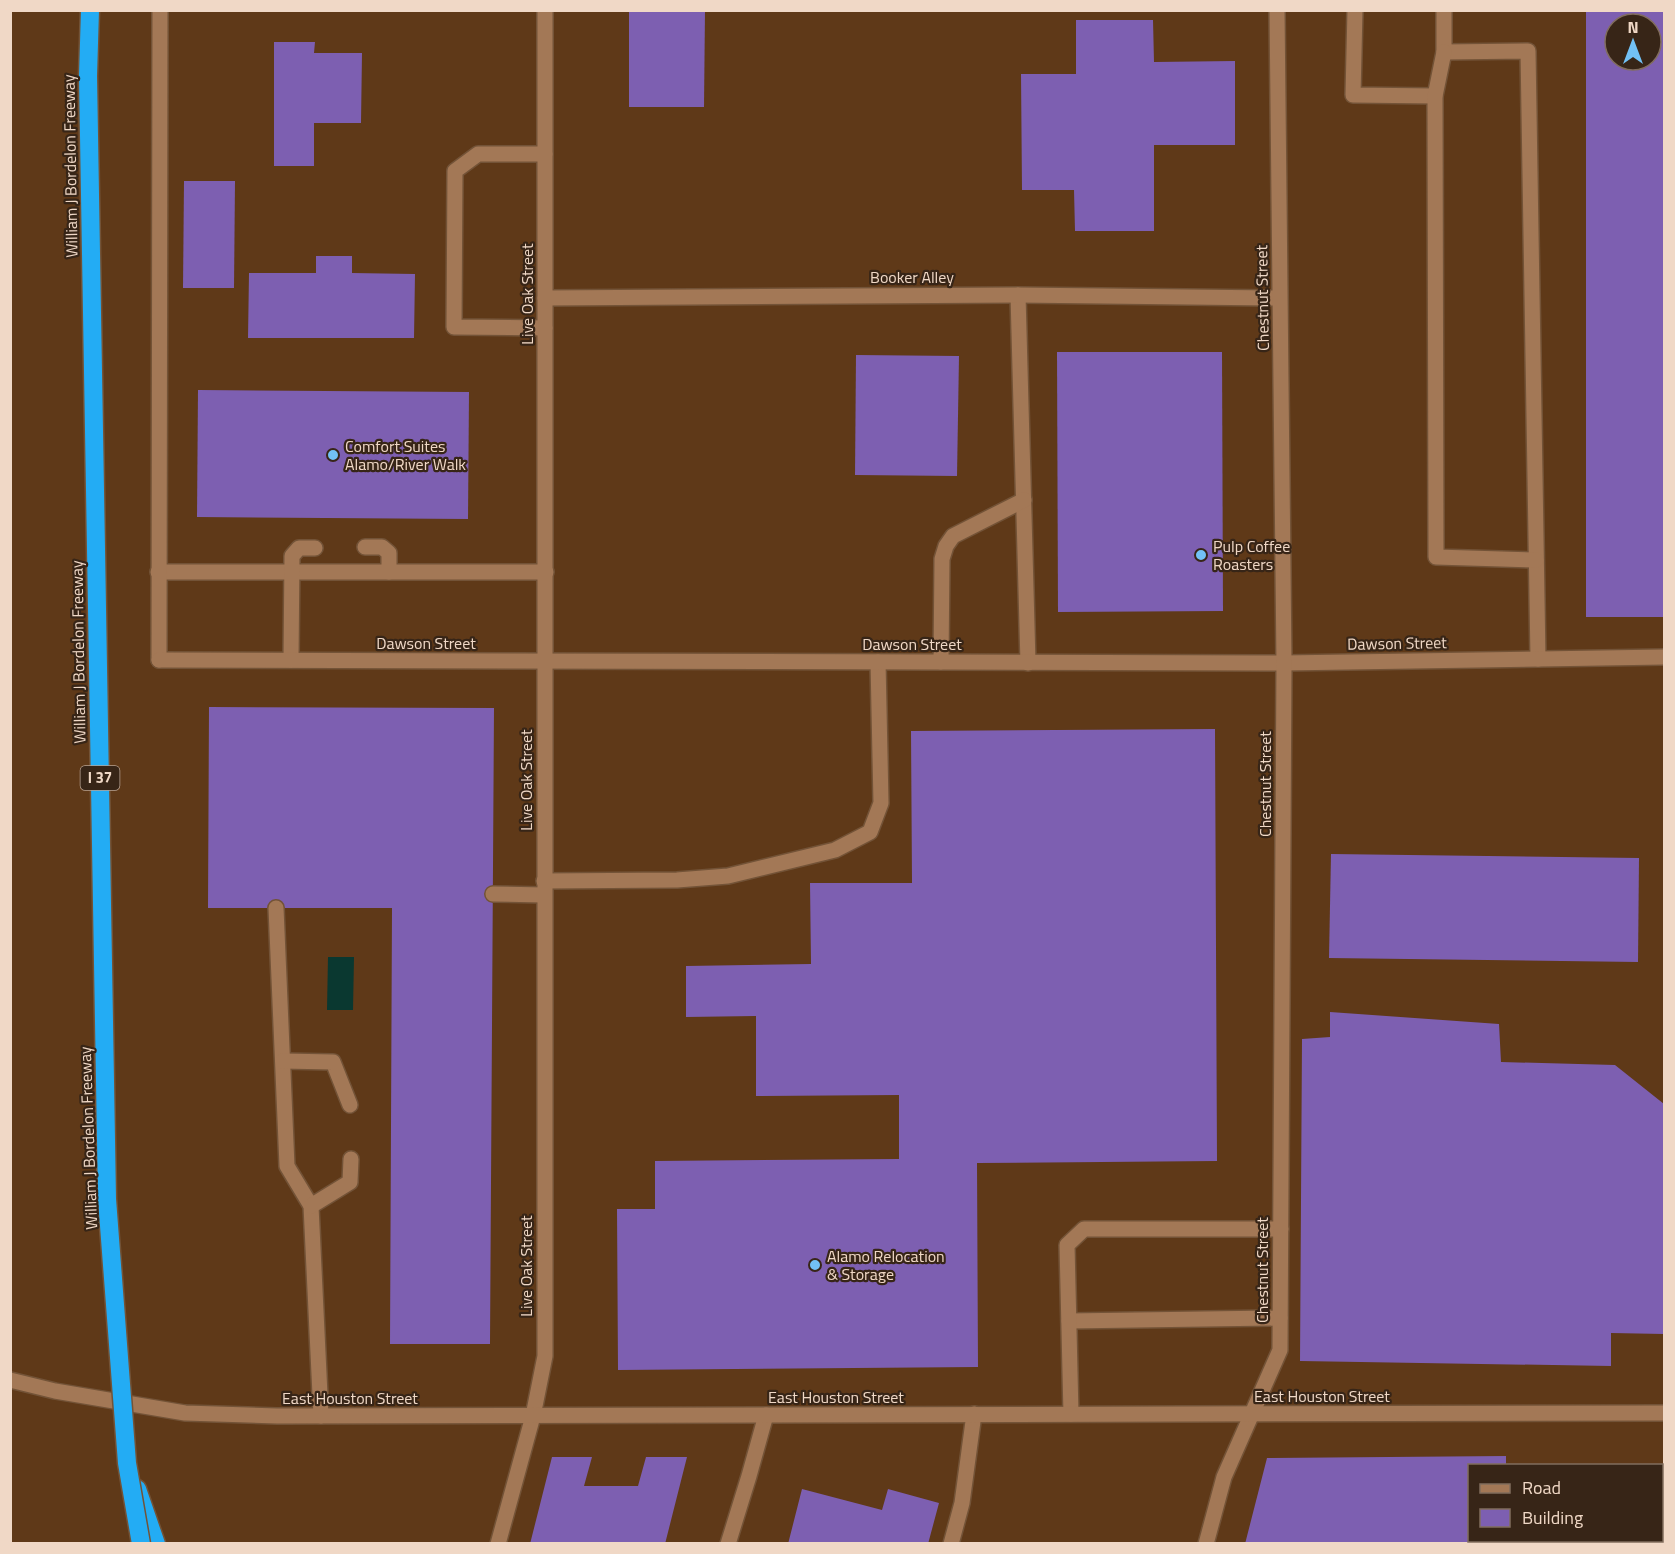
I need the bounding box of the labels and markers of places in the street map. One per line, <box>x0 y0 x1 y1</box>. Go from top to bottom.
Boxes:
place label: Comfort Suites Alamo/River Walk <box>345 434 466 476</box>
marker: Comfort Suites Alamo/River Walk <box>326 448 340 462</box>
place label: Pulp Coffee Roasters <box>1213 534 1290 576</box>
marker: Pulp Coffee Roasters <box>1194 548 1208 562</box>
place label: Alamo Relocation & Storage <box>827 1244 945 1286</box>
marker: Alamo Relocation & Storage <box>808 1258 822 1272</box>

